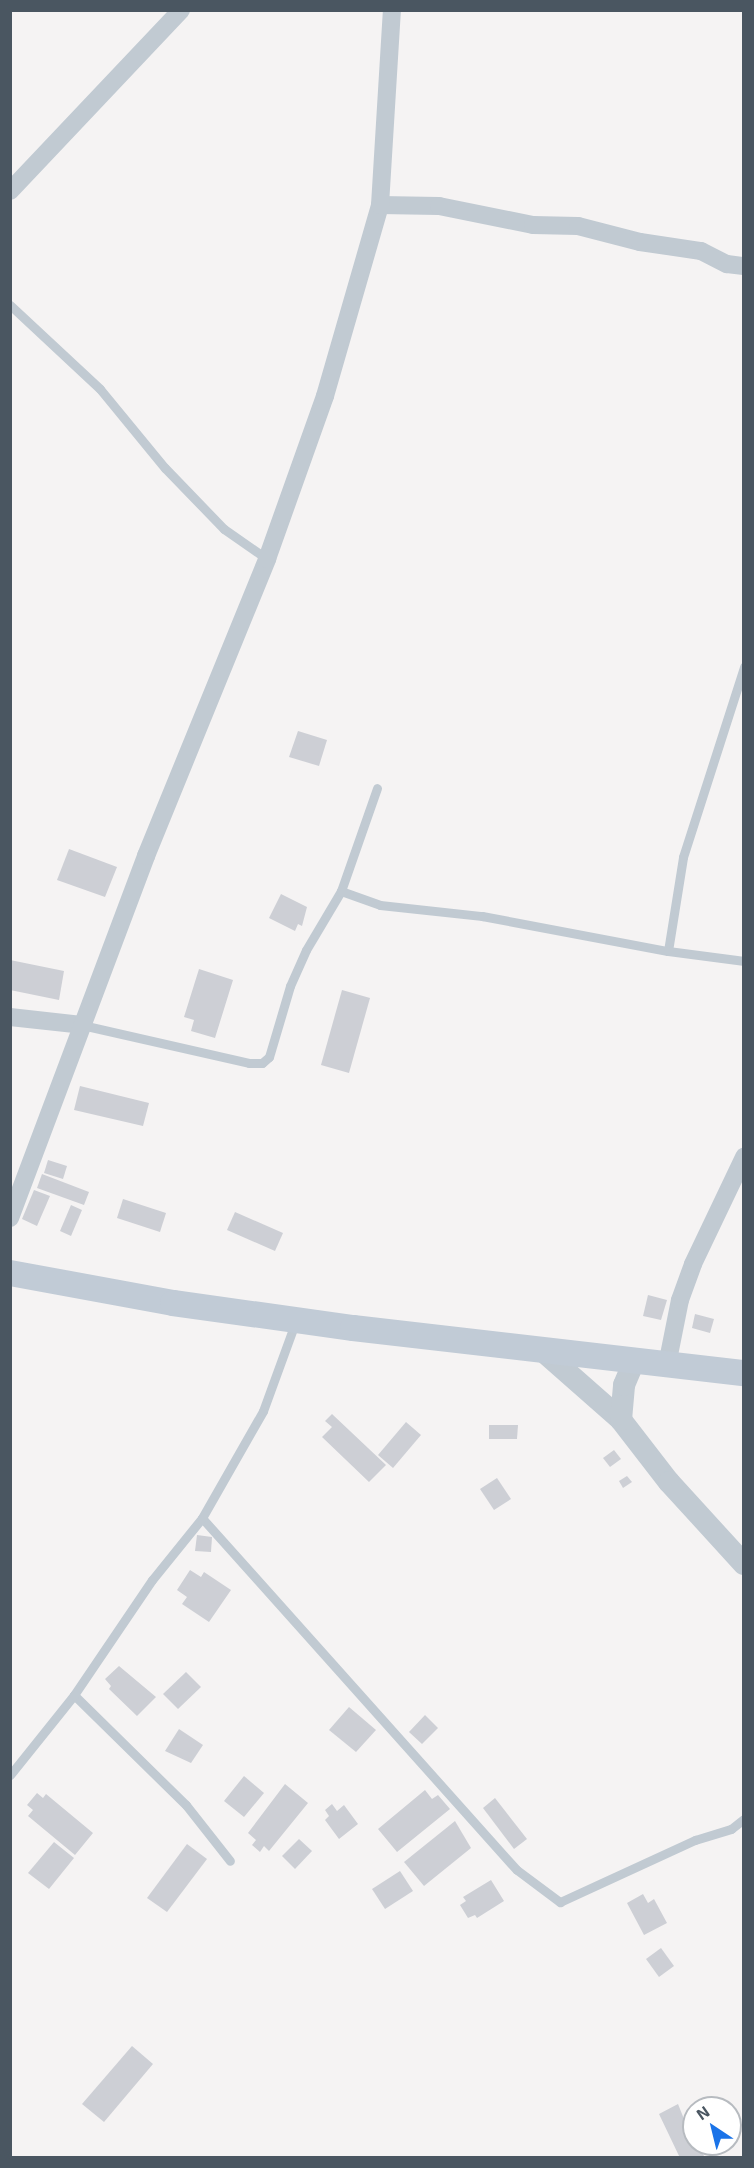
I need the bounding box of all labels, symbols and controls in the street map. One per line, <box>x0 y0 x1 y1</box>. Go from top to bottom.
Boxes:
north arrow <box>682 2096 742 2156</box>
text: N <box>692 2101 713 2124</box>

